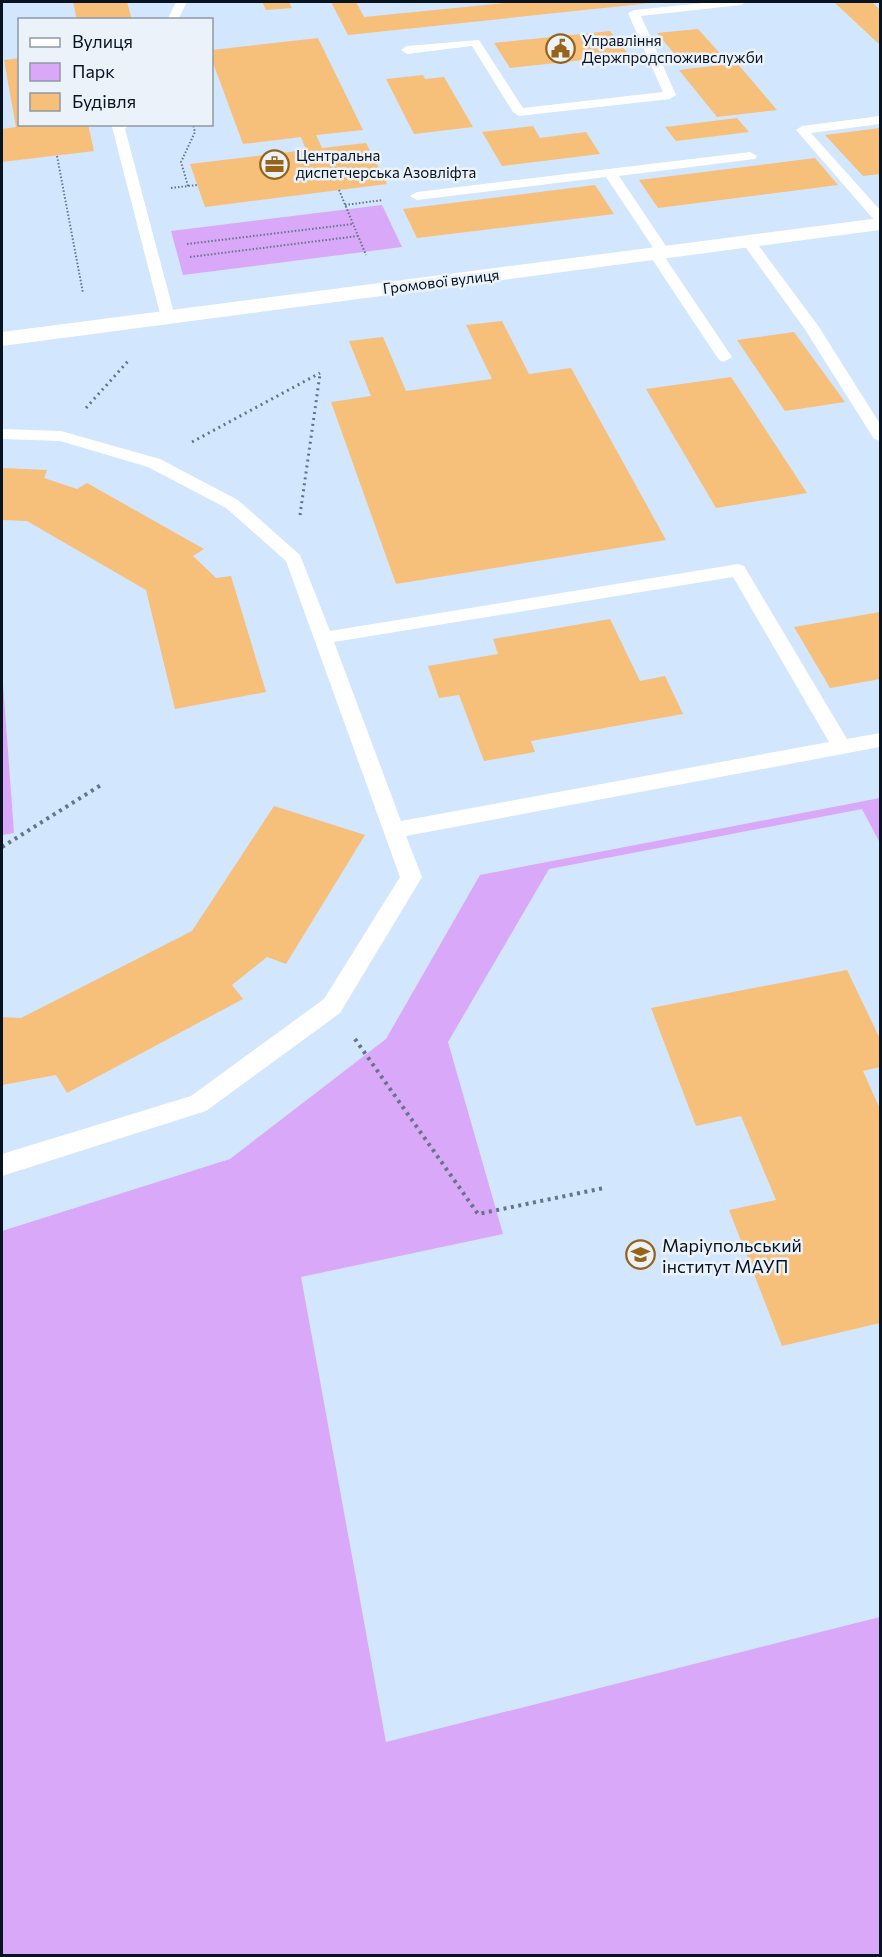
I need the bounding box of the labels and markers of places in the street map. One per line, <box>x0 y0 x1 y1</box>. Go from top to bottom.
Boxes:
place label: Управління Держпродспоживслужби <box>582 31 763 66</box>
public building icon: Управління Держпродспоживслужби <box>545 33 577 65</box>
place label: Центральна диспетчерська Азовліфта <box>296 146 476 181</box>
office icon: Центральна диспетчерська Азовліфта <box>259 148 291 180</box>
place label: Маріупольський інститут МАУП <box>662 1234 802 1277</box>
school or university icon: Маріупольський інститут МАУП <box>625 1239 657 1271</box>

